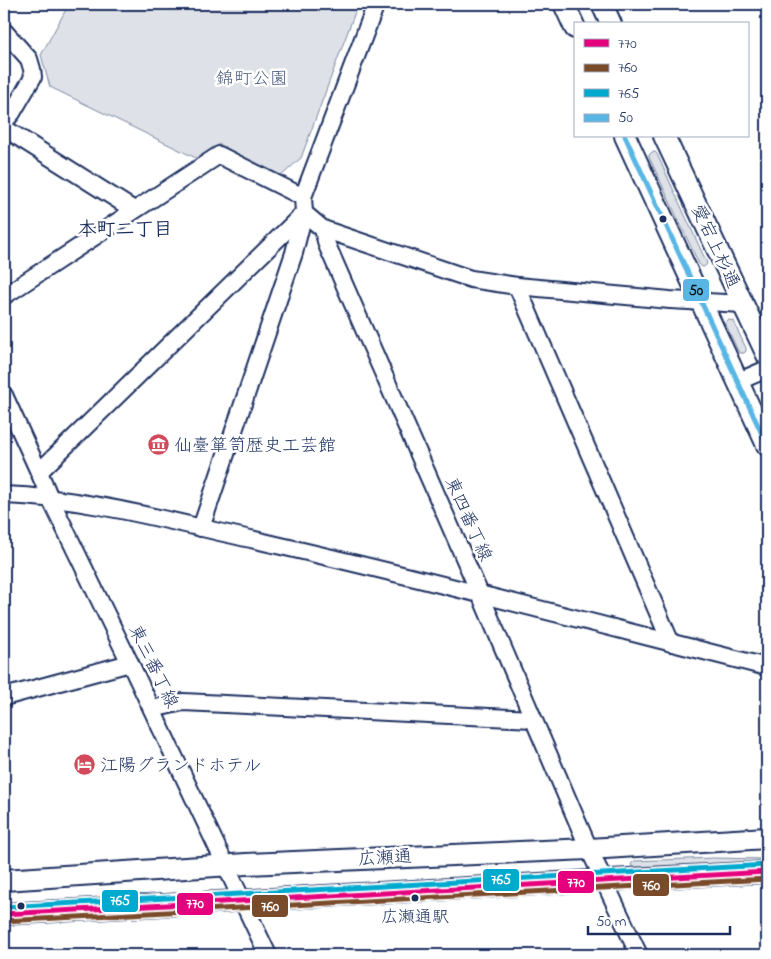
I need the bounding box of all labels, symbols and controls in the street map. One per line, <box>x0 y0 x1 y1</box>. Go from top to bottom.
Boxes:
legend <box>574 22 748 138</box>
text: 770 <box>618 33 637 55</box>
text: 760 <box>618 57 638 79</box>
park label: 錦町公園 <box>216 67 288 93</box>
text: 765 <box>618 83 640 105</box>
text: 50 <box>618 107 634 129</box>
street label: 愛宕上杉通 <box>683 201 745 293</box>
unlabelled marker <box>658 214 668 224</box>
district label: 本町二丁目 <box>77 217 173 244</box>
line badge: 50 <box>682 278 710 302</box>
text: 50 <box>689 281 703 302</box>
museum icon: 仙臺箪笥歴史工芸館 <box>146 433 170 457</box>
place label: 仙臺箪笥歴史工芸館 <box>174 434 336 460</box>
street label: 東四番丁線 <box>437 473 497 566</box>
street label: 東三番丁線 <box>121 621 184 713</box>
hotel icon: 江陽グランドホテル <box>72 753 96 777</box>
place label: 江陽グランドホテル <box>100 754 261 780</box>
street label: 広瀬通 <box>357 845 413 873</box>
line badge: 765 <box>482 868 520 892</box>
text: 765 <box>491 870 511 891</box>
line badge: 770 <box>557 870 595 894</box>
text: 770 <box>567 873 585 894</box>
line badge: 760 <box>632 873 670 897</box>
text: 760 <box>642 876 660 897</box>
line badge: 765 <box>101 889 139 913</box>
text: 765 <box>110 891 130 912</box>
line badge: 770 <box>176 892 214 916</box>
marker: 広瀬通駅 <box>410 893 420 903</box>
text: 770 <box>186 894 204 915</box>
line badge: 760 <box>251 894 289 918</box>
text: 760 <box>261 897 279 918</box>
unlabelled marker <box>16 901 26 911</box>
scale bar <box>588 904 731 936</box>
place label: 広瀬通駅 <box>381 905 449 930</box>
text: 50 m <box>596 911 627 933</box>

